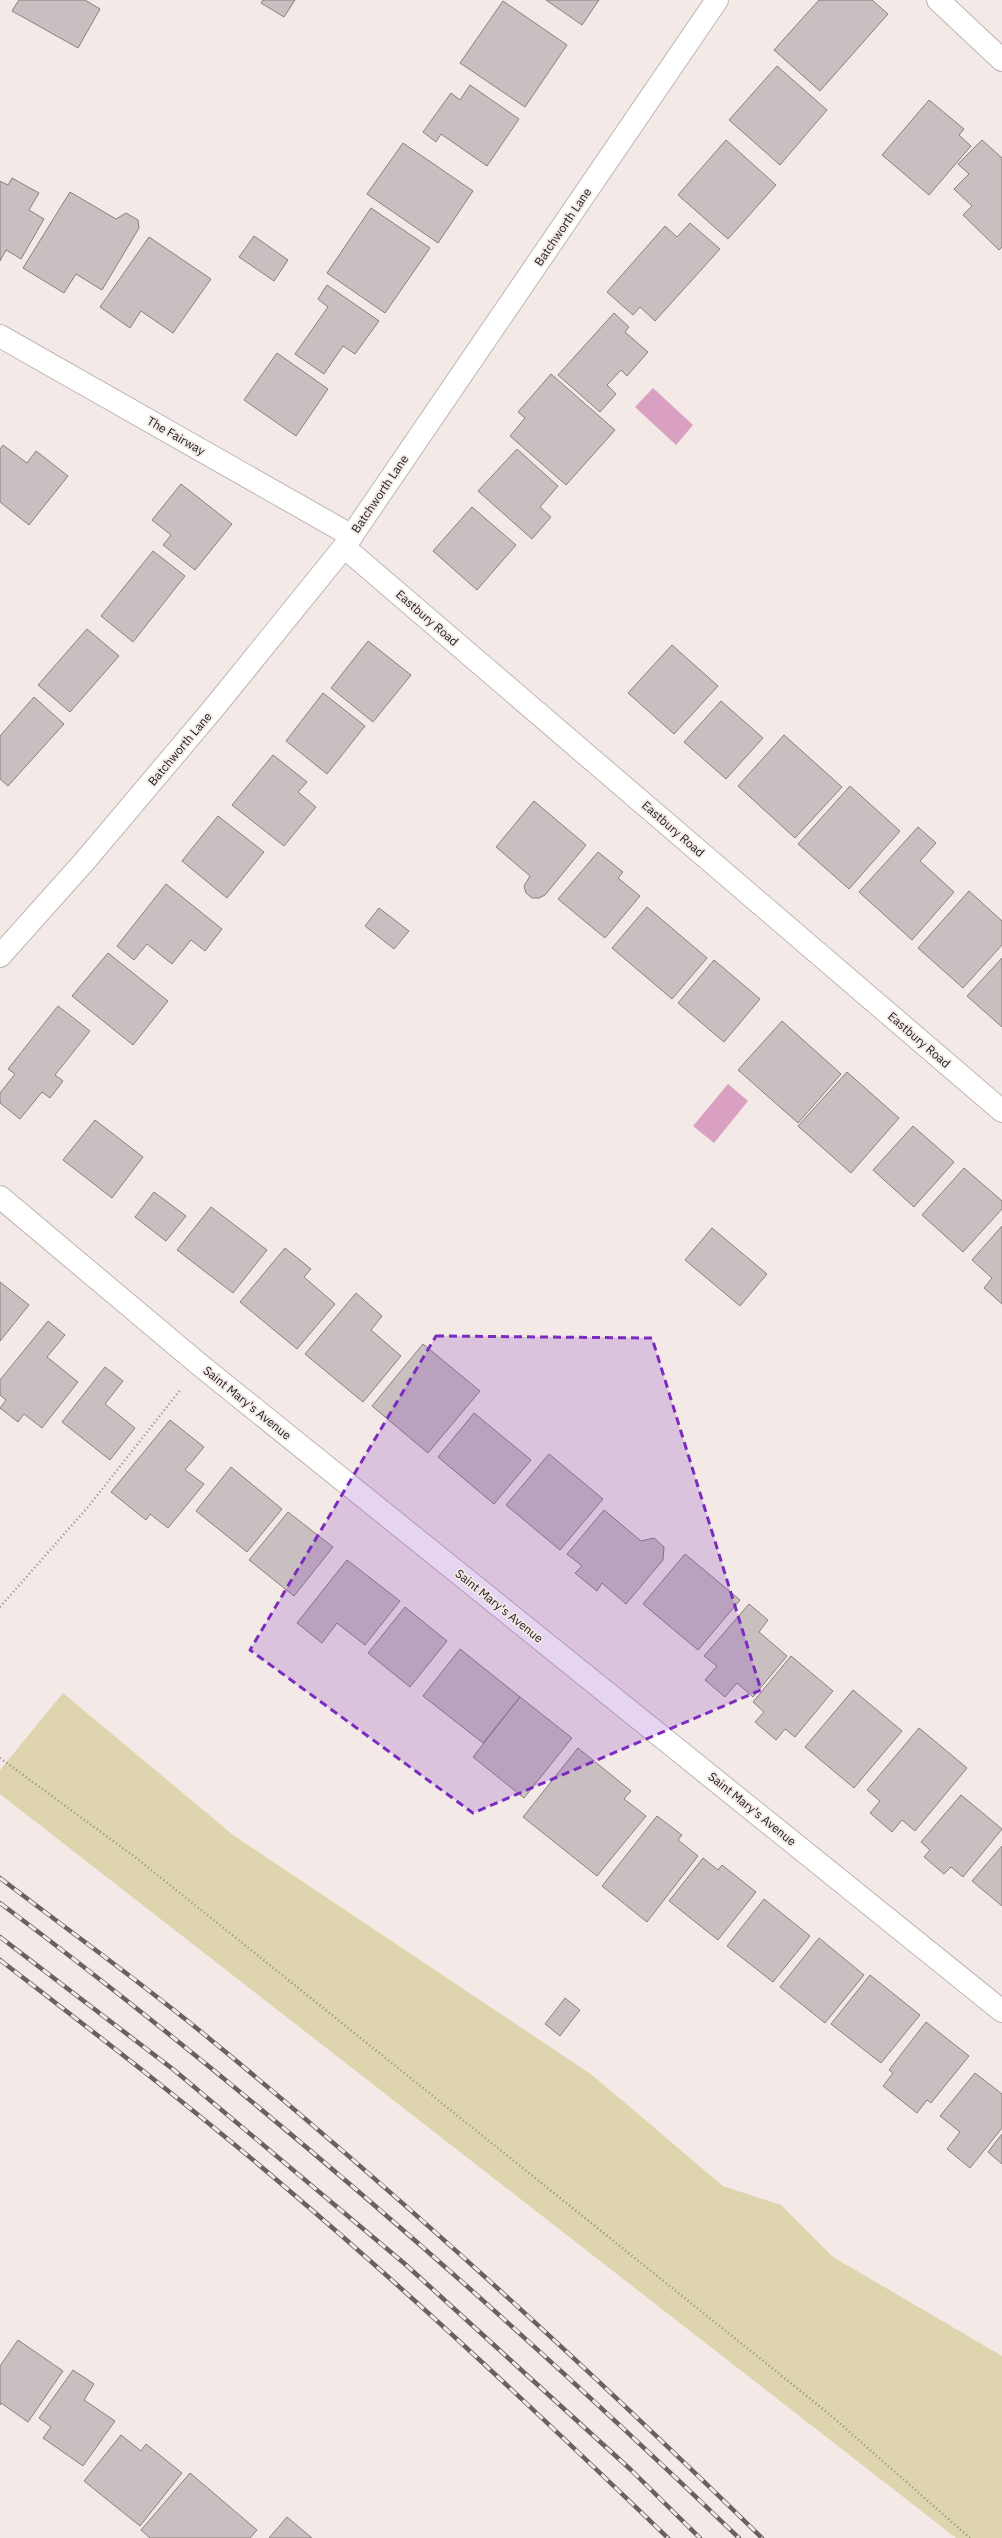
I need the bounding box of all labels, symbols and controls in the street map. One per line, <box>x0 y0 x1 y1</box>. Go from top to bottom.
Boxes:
street label: Batchworth Lane <box>531 184 595 269</box>
street label: The Fairway <box>145 413 208 458</box>
street label: Batchworth Lane <box>348 451 412 536</box>
street label: Eastbury Road <box>393 586 462 649</box>
street label: Batchworth Lane <box>145 709 215 788</box>
street label: Eastbury Road <box>639 797 708 860</box>
street label: Eastbury Road <box>885 1008 954 1071</box>
street label: Saint Mary's Avenue <box>200 1363 295 1443</box>
street label: Saint Mary's Avenue <box>452 1566 547 1646</box>
street label: Saint Mary's Avenue <box>705 1769 800 1849</box>

